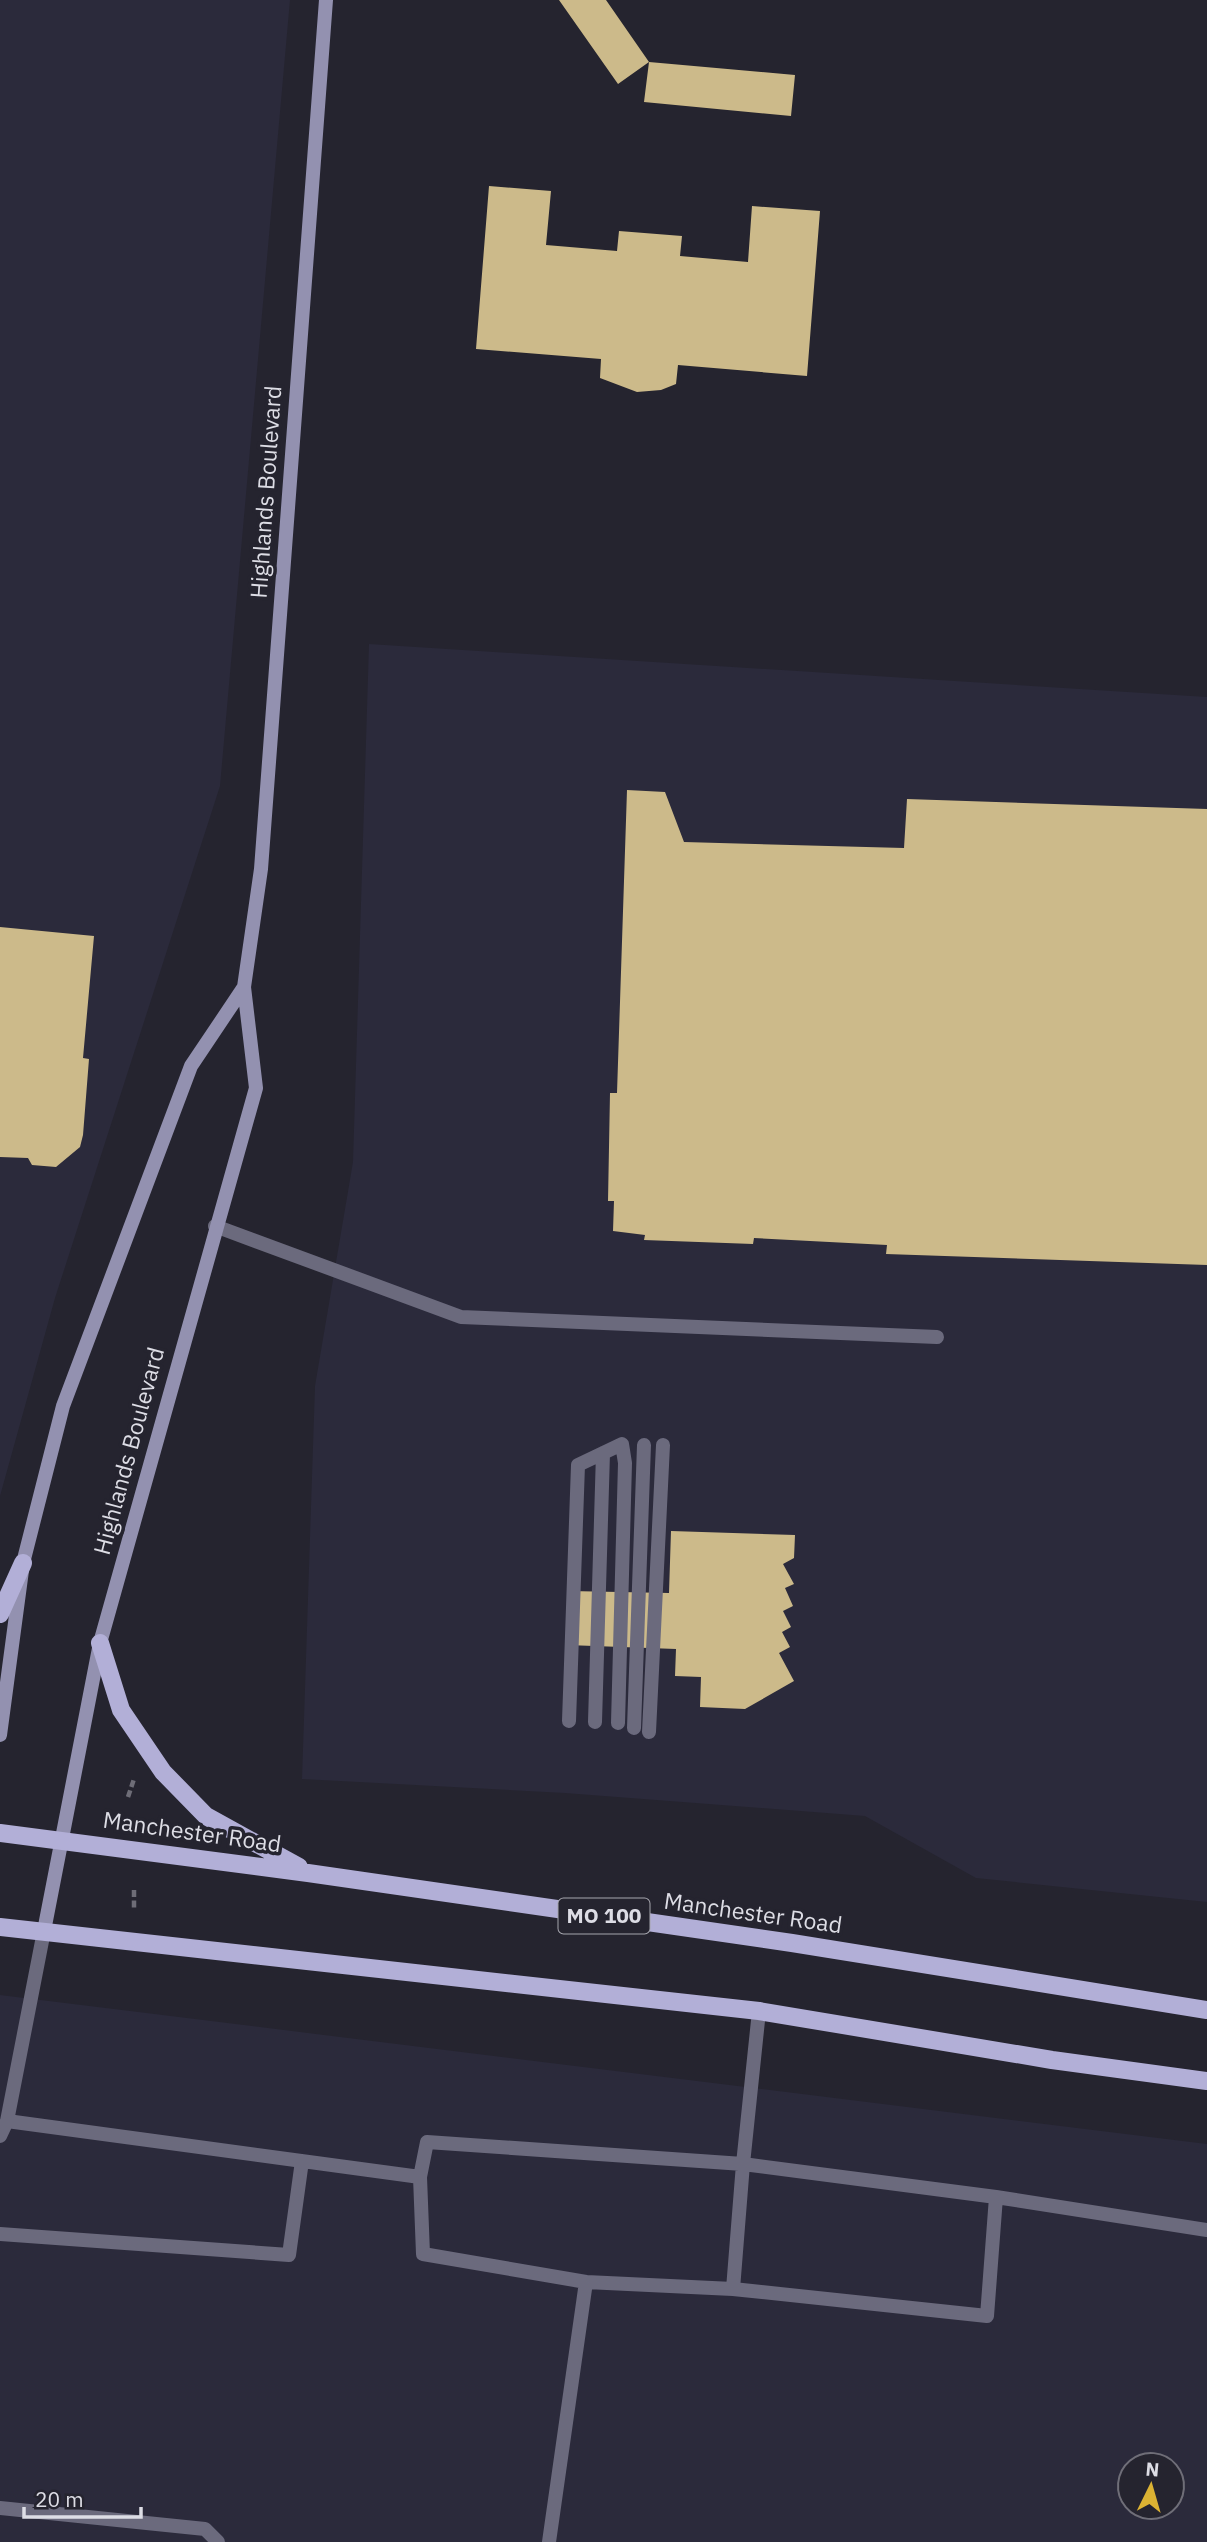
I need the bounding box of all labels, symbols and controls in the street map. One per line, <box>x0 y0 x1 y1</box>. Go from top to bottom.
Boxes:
street label: Highlands Boulevard <box>243 384 287 599</box>
street label: Highlands Boulevard <box>86 1344 170 1558</box>
street label: Manchester Road <box>101 1804 283 1858</box>
street label: Manchester Road <box>662 1885 844 1939</box>
road number: MO 100 <box>558 1898 650 1934</box>
north arrow <box>1116 2451 1186 2521</box>
text: N <box>1145 2457 1160 2482</box>
scale bar <box>24 2476 142 2520</box>
text: 20 m <box>35 2485 84 2513</box>

